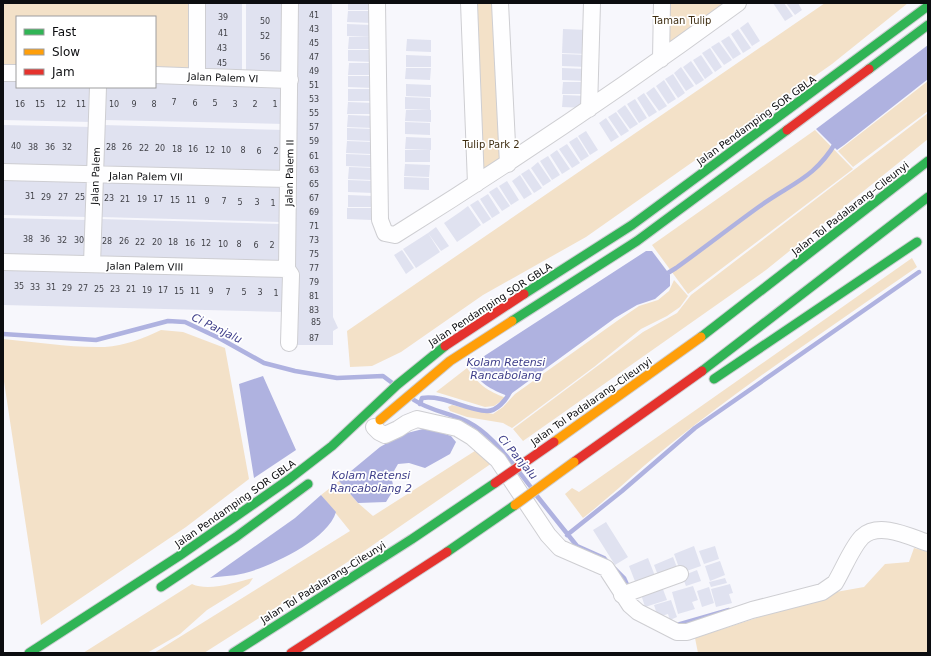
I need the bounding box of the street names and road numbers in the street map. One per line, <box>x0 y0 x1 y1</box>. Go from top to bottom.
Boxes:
street label: Jalan Palem VI <box>186 71 259 84</box>
street label: Jalan Pendamping SOR GBLA <box>694 73 818 168</box>
street label: Jalan Palem II <box>283 139 296 208</box>
street label: Jalan Palem <box>89 147 102 206</box>
street label: Jalan Tol Padalarang–Cileunyi <box>789 159 911 258</box>
street label: Jalan Palem VII <box>108 170 183 183</box>
street label: Jalan Palem VIII <box>106 260 183 273</box>
street label: Jalan Pendamping SOR GBLA <box>426 260 554 349</box>
street label: Jalan Tol Padalarang–Cileunyi <box>528 355 654 448</box>
street label: Jalan Pendamping SOR GBLA <box>172 457 298 550</box>
street label: Jalan Tol Padalarang–Cileunyi <box>258 539 388 626</box>

